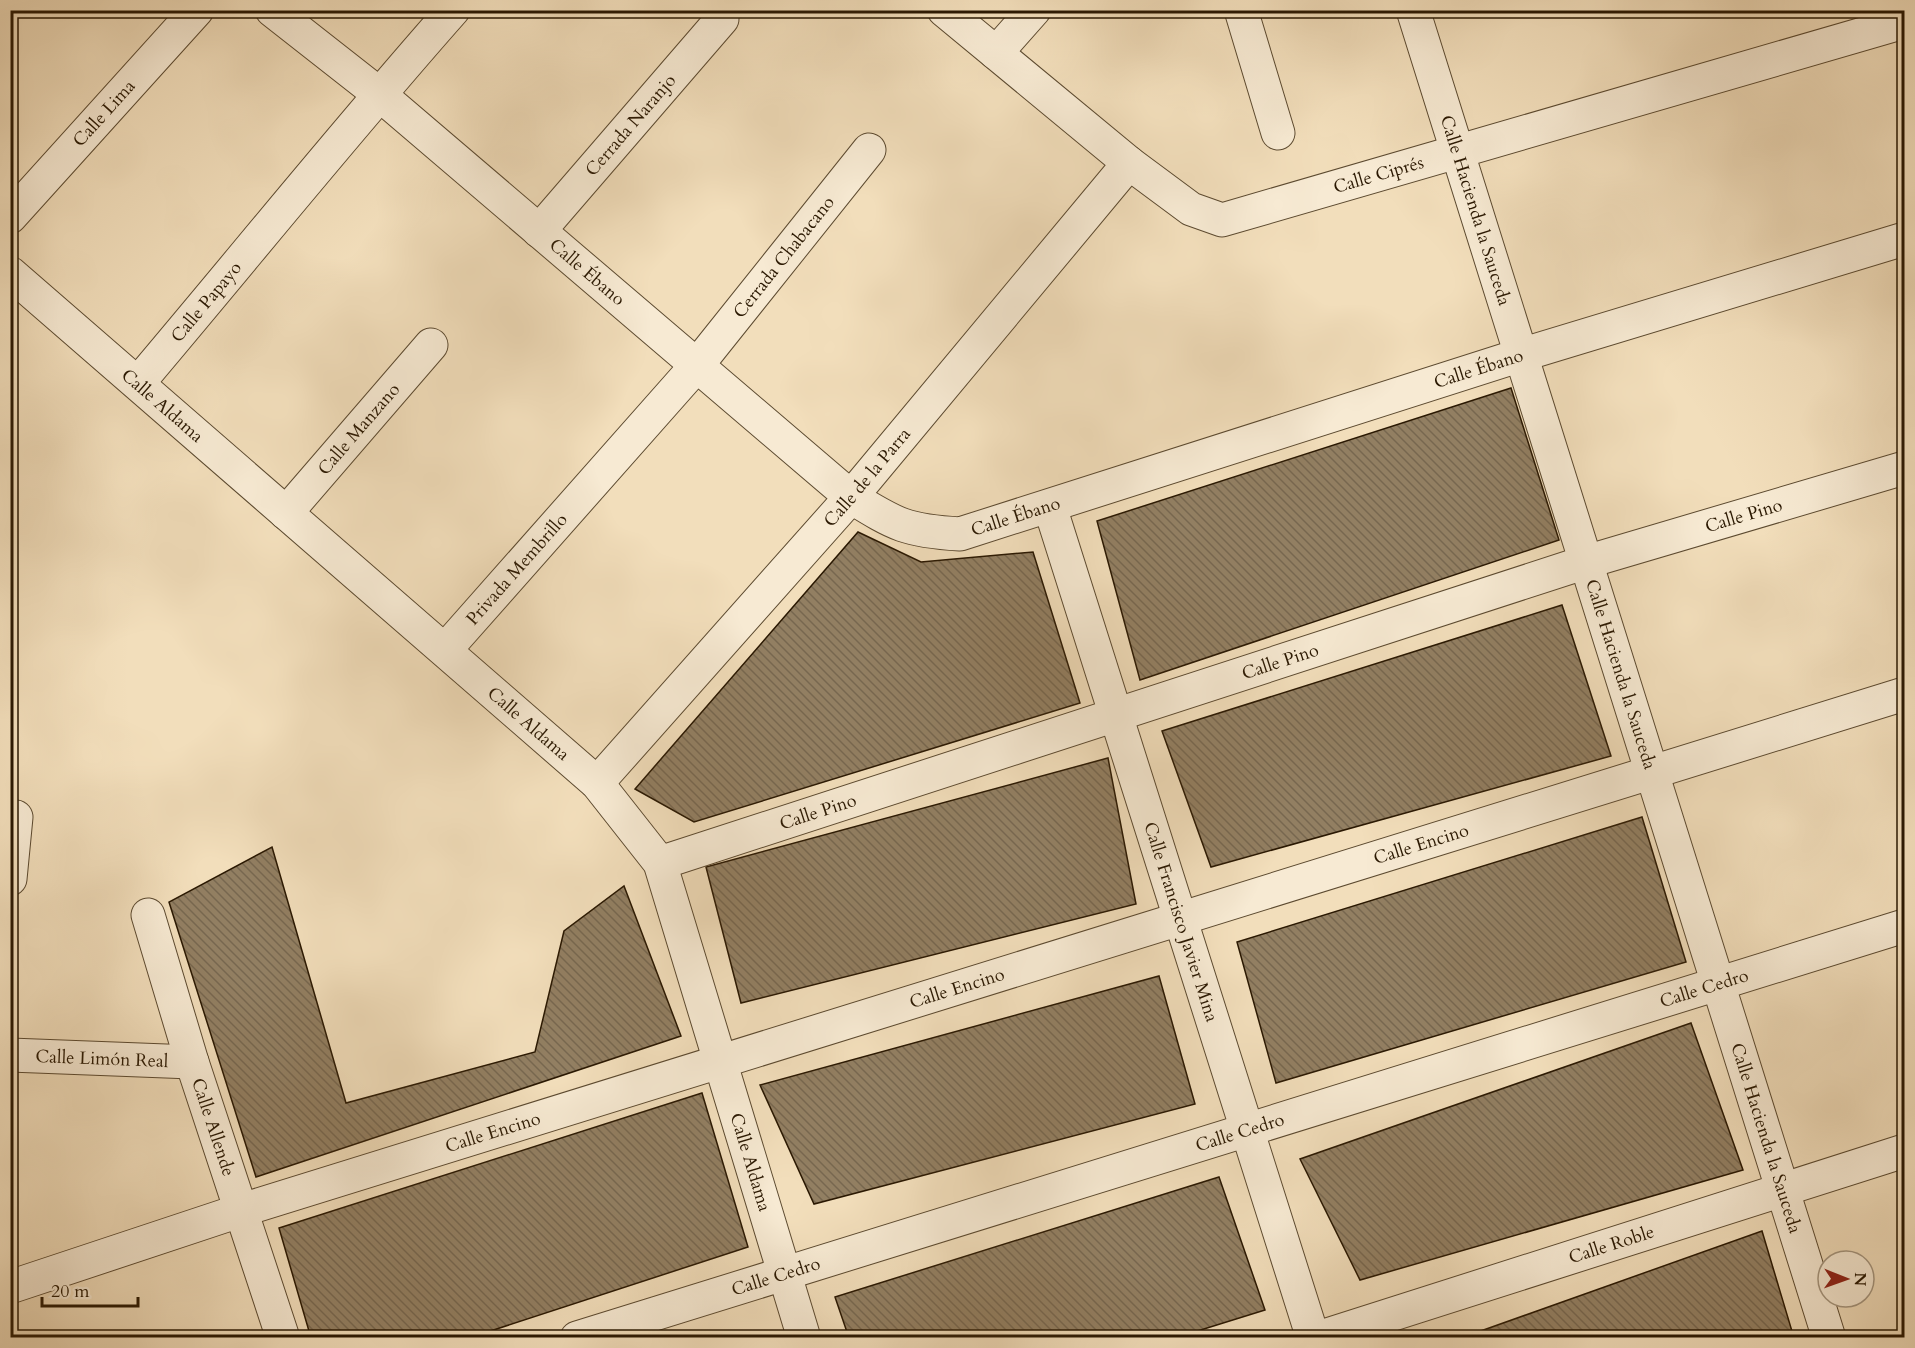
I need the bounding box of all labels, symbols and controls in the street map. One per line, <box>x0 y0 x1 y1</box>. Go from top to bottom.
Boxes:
street label: Cerrada Naranjo <box>579 68 682 182</box>
street label: Calle Lima <box>67 74 141 152</box>
street label: Calle Hacienda la Sauceda <box>1434 112 1517 309</box>
street label: Calle Ciprés <box>1330 150 1427 200</box>
street label: Cerrada Chabacano <box>727 190 840 323</box>
street label: Calle Ébano <box>544 232 631 312</box>
street label: Calle Papayo <box>165 256 247 348</box>
street label: Calle Ébano <box>1431 343 1527 394</box>
street label: Calle Aldama <box>116 363 209 448</box>
street label: Calle Manzano <box>312 377 406 480</box>
street label: Calle de la Parra <box>818 422 916 532</box>
street label: Calle Ébano <box>968 490 1064 542</box>
street label: Calle Pino <box>1702 492 1785 539</box>
street label: Privada Membrillo <box>460 507 573 631</box>
street label: Calle Hacienda la Sauceda <box>1579 576 1663 773</box>
street label: Calle Pino <box>1238 637 1322 686</box>
street label: Calle Aldama <box>482 681 575 766</box>
street label: Calle Pino <box>776 787 860 836</box>
street label: Calle Encino <box>1370 817 1472 870</box>
street label: Calle Francisco Javier Mina <box>1138 819 1225 1025</box>
street label: Calle Encino <box>906 961 1008 1015</box>
street label: Calle Cedro <box>1656 963 1752 1014</box>
street label: Calle Hacienda la Sauceda <box>1725 1040 1808 1236</box>
street label: Calle Limón Real <box>35 1043 169 1074</box>
street label: Calle Allende <box>186 1075 241 1179</box>
street label: Calle Encino <box>442 1106 544 1159</box>
street label: Calle Cedro <box>1192 1107 1288 1158</box>
street label: Calle Aldama <box>724 1110 777 1215</box>
street label: Calle Roble <box>1565 1219 1657 1270</box>
north arrow <box>1816 1249 1876 1309</box>
street label: Calle Cedro <box>728 1251 823 1302</box>
scale bar <box>42 1270 138 1308</box>
text: N <box>1849 1272 1871 1286</box>
text: 20 m <box>51 1279 90 1304</box>

